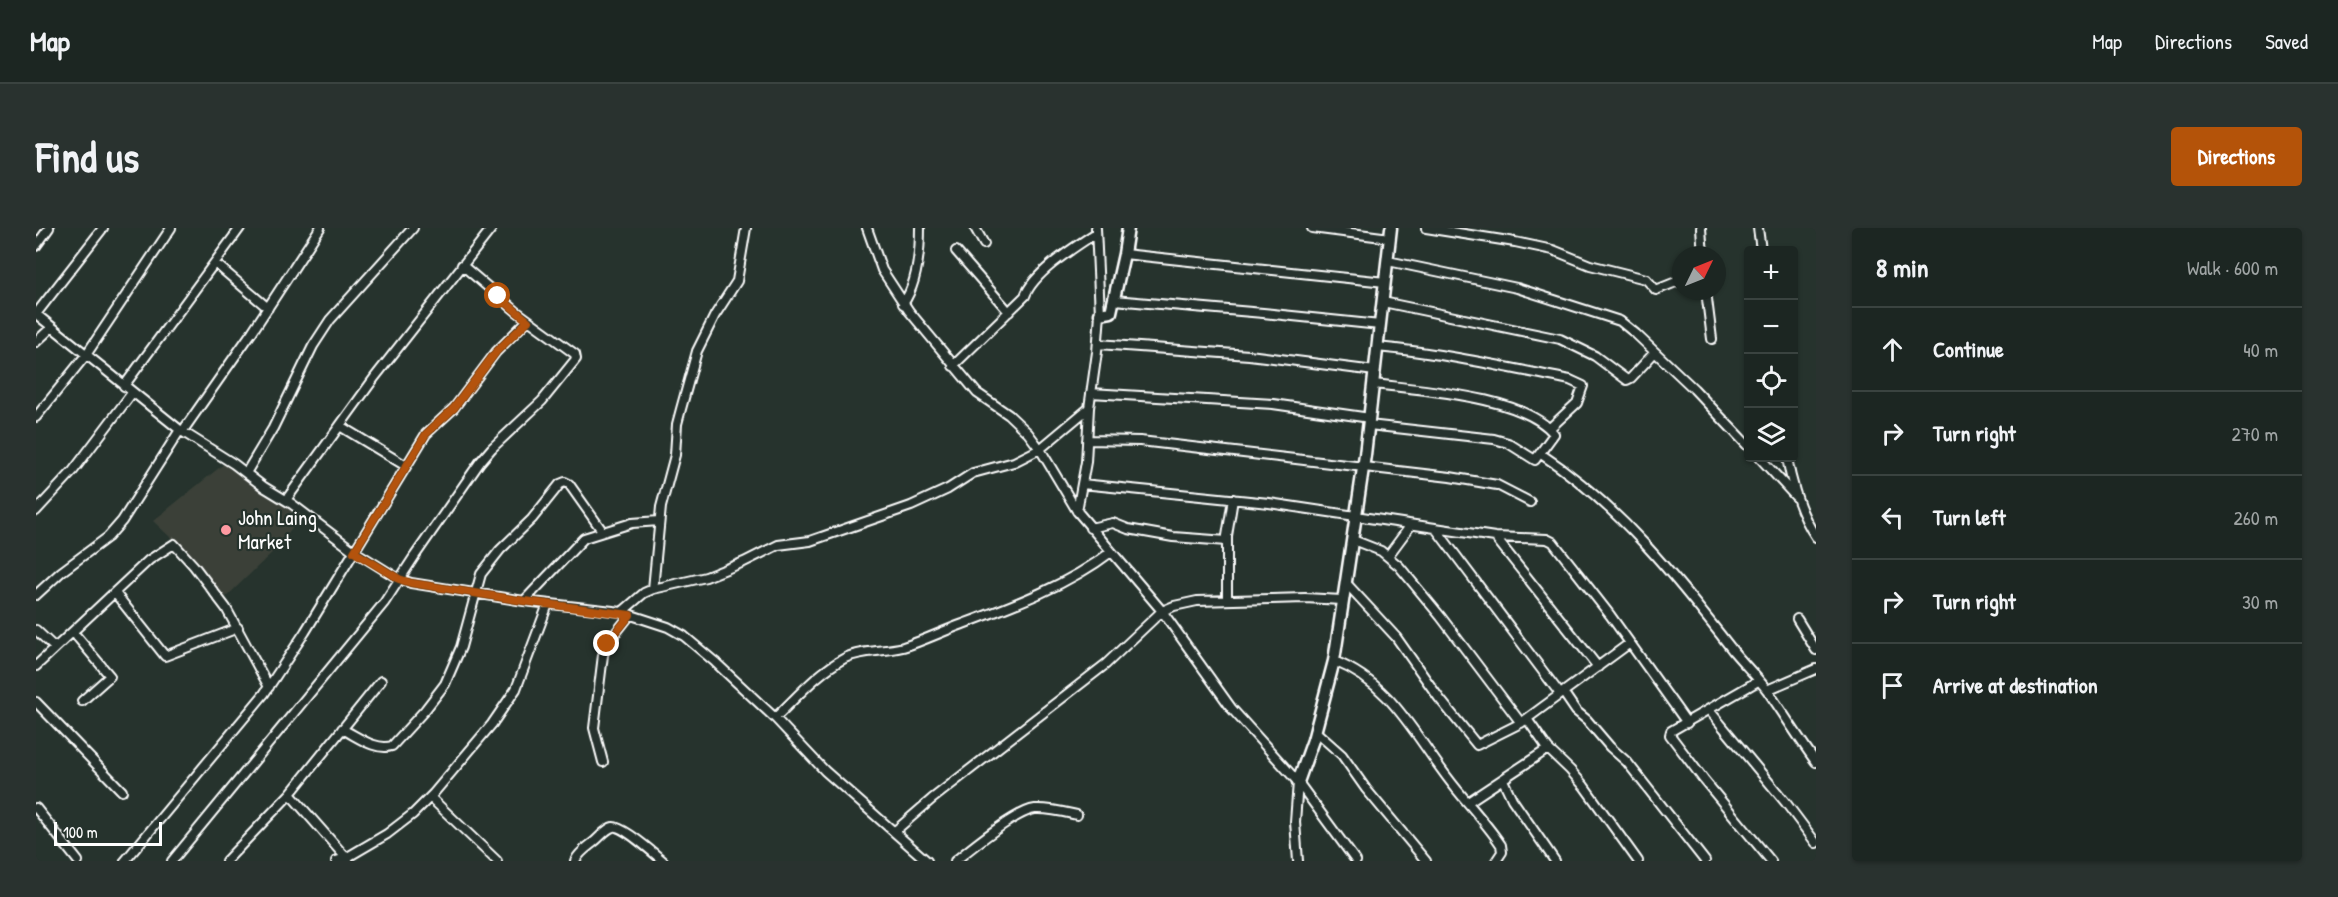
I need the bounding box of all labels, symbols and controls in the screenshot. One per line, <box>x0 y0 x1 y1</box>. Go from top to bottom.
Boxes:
text: Map <box>30 22 70 60</box>
text: Map <box>2092 27 2122 56</box>
text: Directions <box>2155 27 2232 56</box>
text: Saved <box>2265 27 2308 56</box>
button: Directions <box>2171 127 2302 186</box>
text: Find us <box>36 128 139 185</box>
north arrow <box>1672 246 1726 300</box>
map controls <box>1744 246 1798 462</box>
button: + <box>1744 246 1798 300</box>
text: 8 min <box>1876 250 1929 285</box>
text: Walk · 600 m <box>2187 254 2278 281</box>
route start <box>484 282 510 308</box>
button: − <box>1744 300 1798 354</box>
icon: ahead <box>1876 333 1909 366</box>
text: Continue <box>1933 334 2004 364</box>
text: 40 m <box>2243 336 2278 363</box>
button: locate <box>1744 354 1798 408</box>
button: layers <box>1744 408 1798 462</box>
icon: right <box>1876 417 1909 450</box>
text: Turn right <box>1933 418 2016 448</box>
text: 270 m <box>2232 420 2278 447</box>
icon: left <box>1876 501 1909 534</box>
text: Turn left <box>1933 502 2006 532</box>
place label: John Laing Market <box>238 503 317 556</box>
text: 260 m <box>2234 504 2278 531</box>
marker: John Laing Market <box>219 523 233 537</box>
icon: right <box>1876 585 1909 618</box>
text: Turn right <box>1933 586 2016 616</box>
text: 30 m <box>2242 588 2278 615</box>
route end <box>593 630 619 656</box>
icon: arrive <box>1876 669 1909 702</box>
text: Arrive at destination <box>1933 670 2098 700</box>
scale bar <box>54 819 162 846</box>
text: 100 m <box>63 821 98 843</box>

